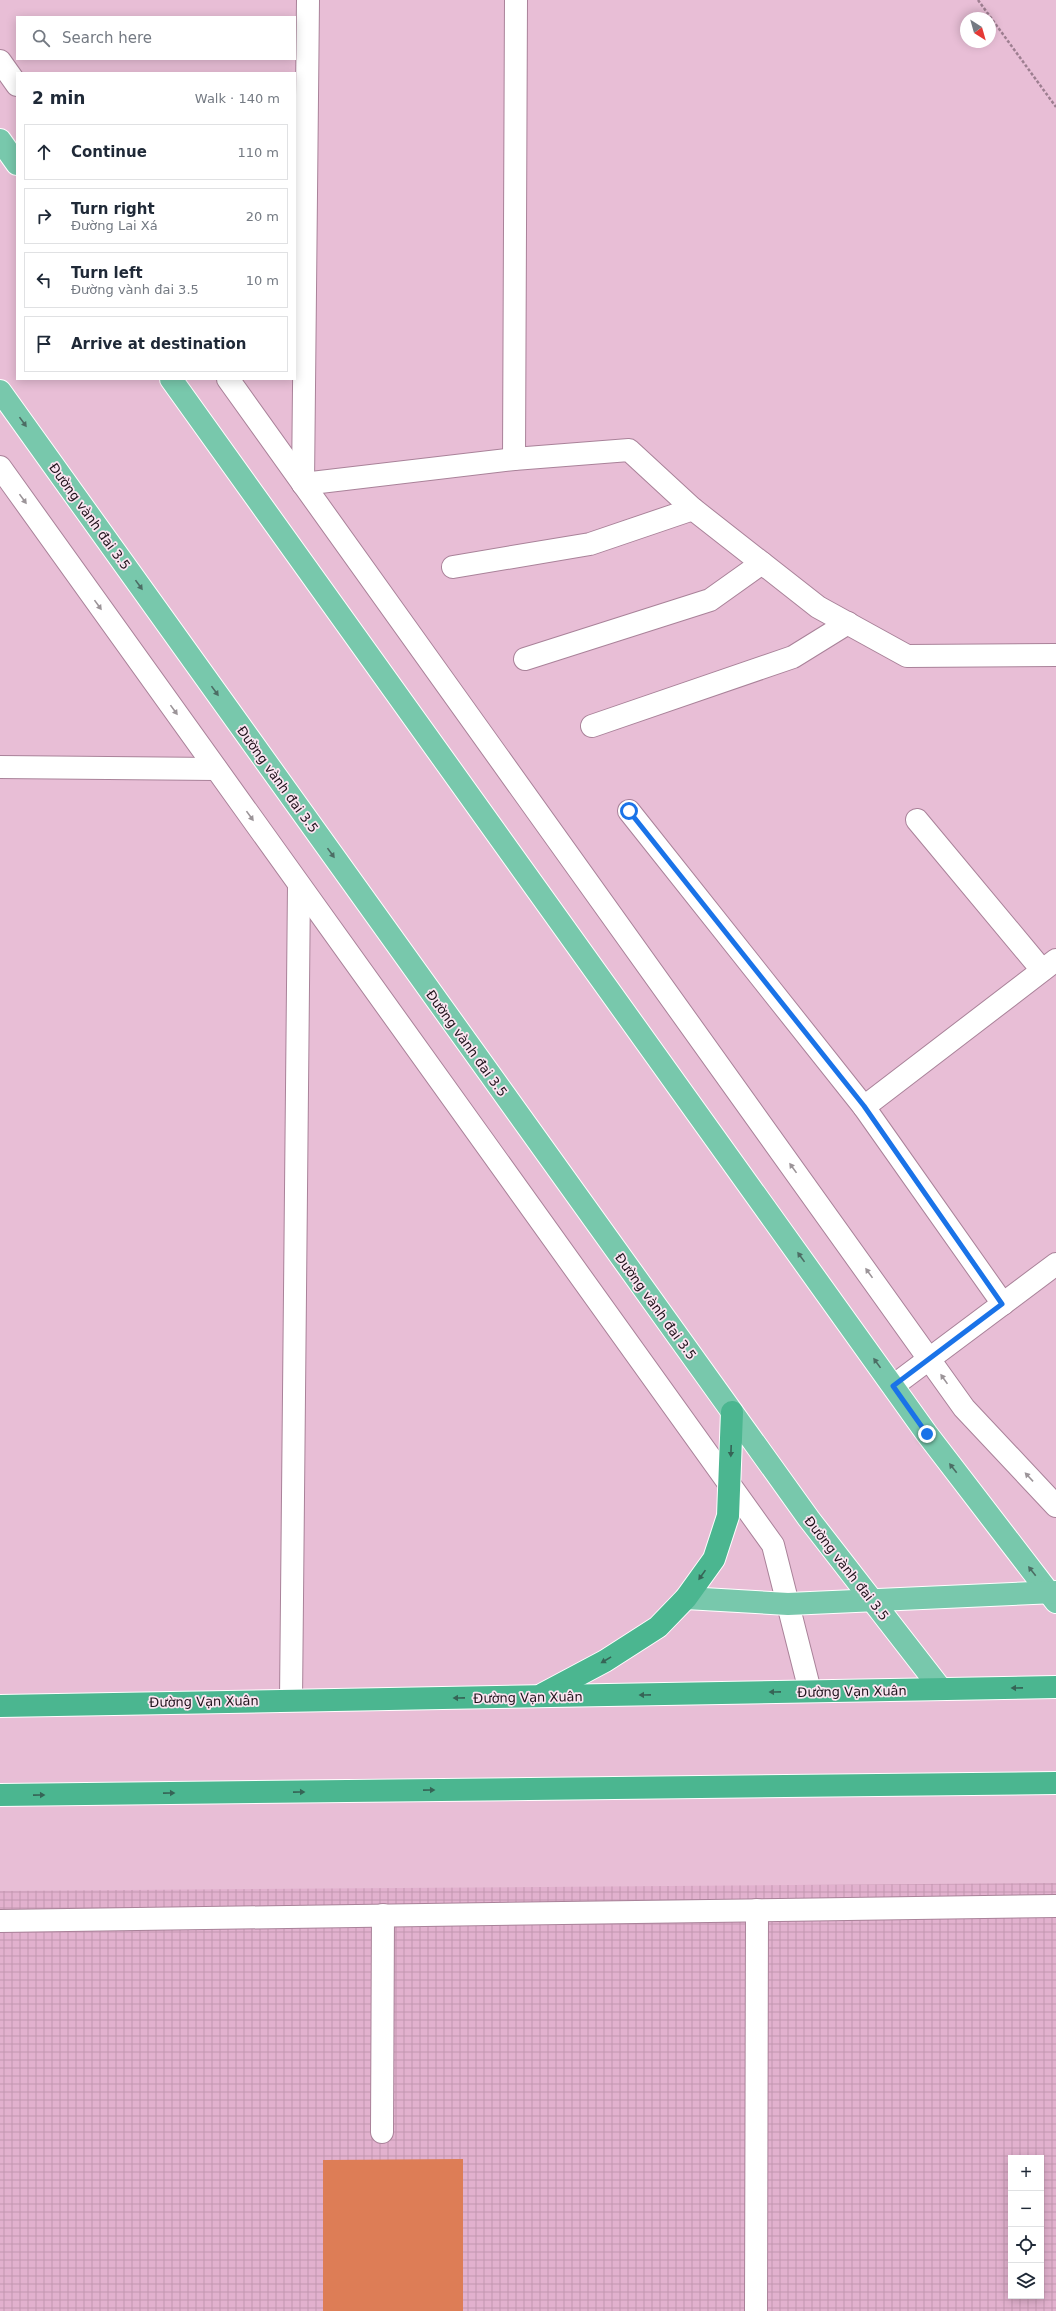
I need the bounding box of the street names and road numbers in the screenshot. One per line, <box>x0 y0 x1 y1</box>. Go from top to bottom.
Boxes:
street label: Đường vành đai 3.5 <box>46 460 133 572</box>
street label: Đường vành đai 3.5 <box>234 723 321 835</box>
street label: Đường vành đai 3.5 <box>423 987 510 1099</box>
street label: Đường vành đai 3.5 <box>612 1250 699 1362</box>
street label: Đường vành đai 3.5 <box>801 1513 892 1623</box>
street label: Đường Vạn Xuân <box>797 1683 907 1700</box>
street label: Đường Vạn Xuân <box>473 1689 583 1706</box>
street label: Đường Vạn Xuân <box>149 1693 259 1710</box>

